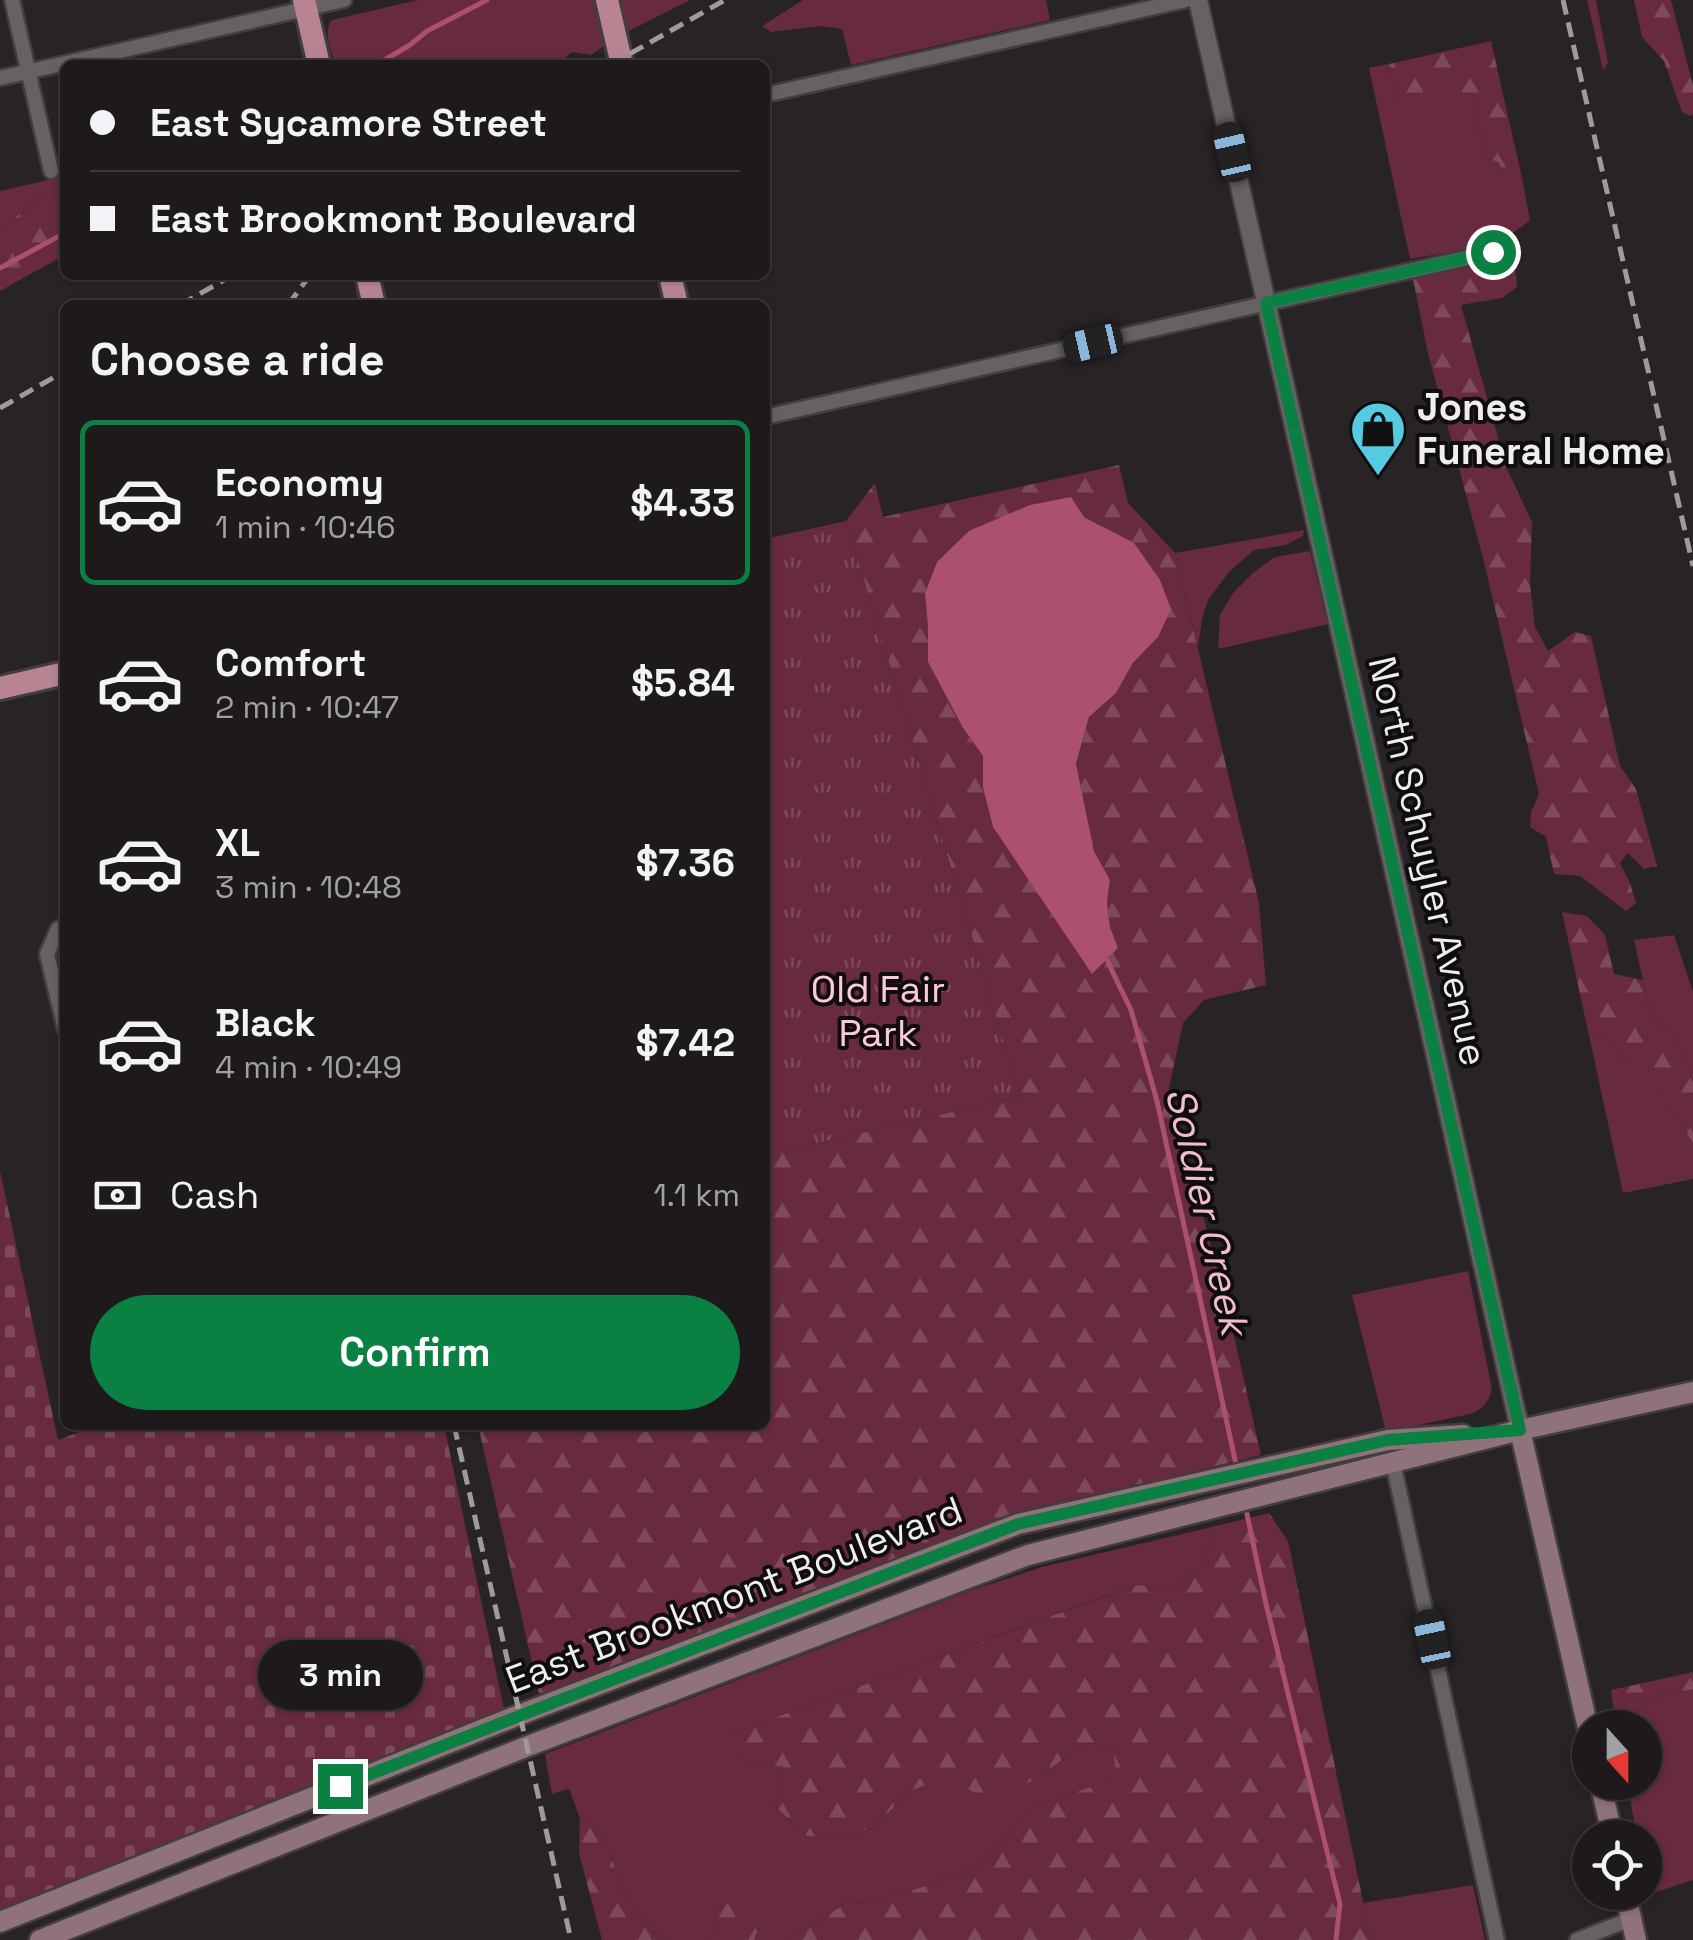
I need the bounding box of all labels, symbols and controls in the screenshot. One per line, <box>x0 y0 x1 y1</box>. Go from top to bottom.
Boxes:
text: East Sycamore Street <box>150 99 547 147</box>
car <box>1211 119 1253 185</box>
text: East Brookmont Boulevard <box>150 195 637 243</box>
route start <box>1471 230 1516 275</box>
car <box>1060 322 1126 364</box>
text: Choose a ride <box>90 331 385 388</box>
place label: Jones Funeral Home <box>1417 383 1665 475</box>
shop icon: Jones Funeral Home <box>1348 399 1408 478</box>
icon: car <box>95 458 185 548</box>
text: Economy <box>215 459 384 507</box>
text: $4.33 <box>630 479 735 527</box>
text: 1 min · 10:46 <box>215 507 396 547</box>
icon: car <box>95 638 185 728</box>
text: Comfort <box>215 639 366 687</box>
street label: North Schuyler Avenue <box>1358 652 1498 1070</box>
text: $5.84 <box>631 659 735 707</box>
text: 2 min · 10:47 <box>215 687 399 727</box>
icon: car <box>95 818 185 908</box>
text: XL <box>215 819 260 867</box>
text: $7.36 <box>636 839 735 887</box>
text: 3 min · 10:48 <box>215 867 402 907</box>
park label: Old Fair Park <box>811 965 945 1057</box>
icon: car <box>95 998 185 1088</box>
text: Black <box>215 999 316 1047</box>
text: $7.42 <box>635 1019 735 1067</box>
text: 4 min · 10:49 <box>215 1047 402 1087</box>
water label: Soldier Creek <box>1154 1082 1261 1344</box>
icon: cash <box>90 1168 145 1223</box>
text: Cash <box>170 1171 259 1219</box>
text: 1.1 km <box>653 1175 740 1215</box>
button: Confirm <box>90 1295 740 1410</box>
street label: East Brookmont Boulevard <box>499 1486 969 1704</box>
car <box>1411 1607 1453 1671</box>
callout: 3 min <box>258 1641 422 1711</box>
text: 3 min <box>299 1655 382 1695</box>
north arrow <box>1572 1710 1662 1800</box>
map controls <box>1572 1710 1662 1910</box>
route end <box>318 1764 363 1809</box>
button: locate <box>1572 1820 1662 1910</box>

